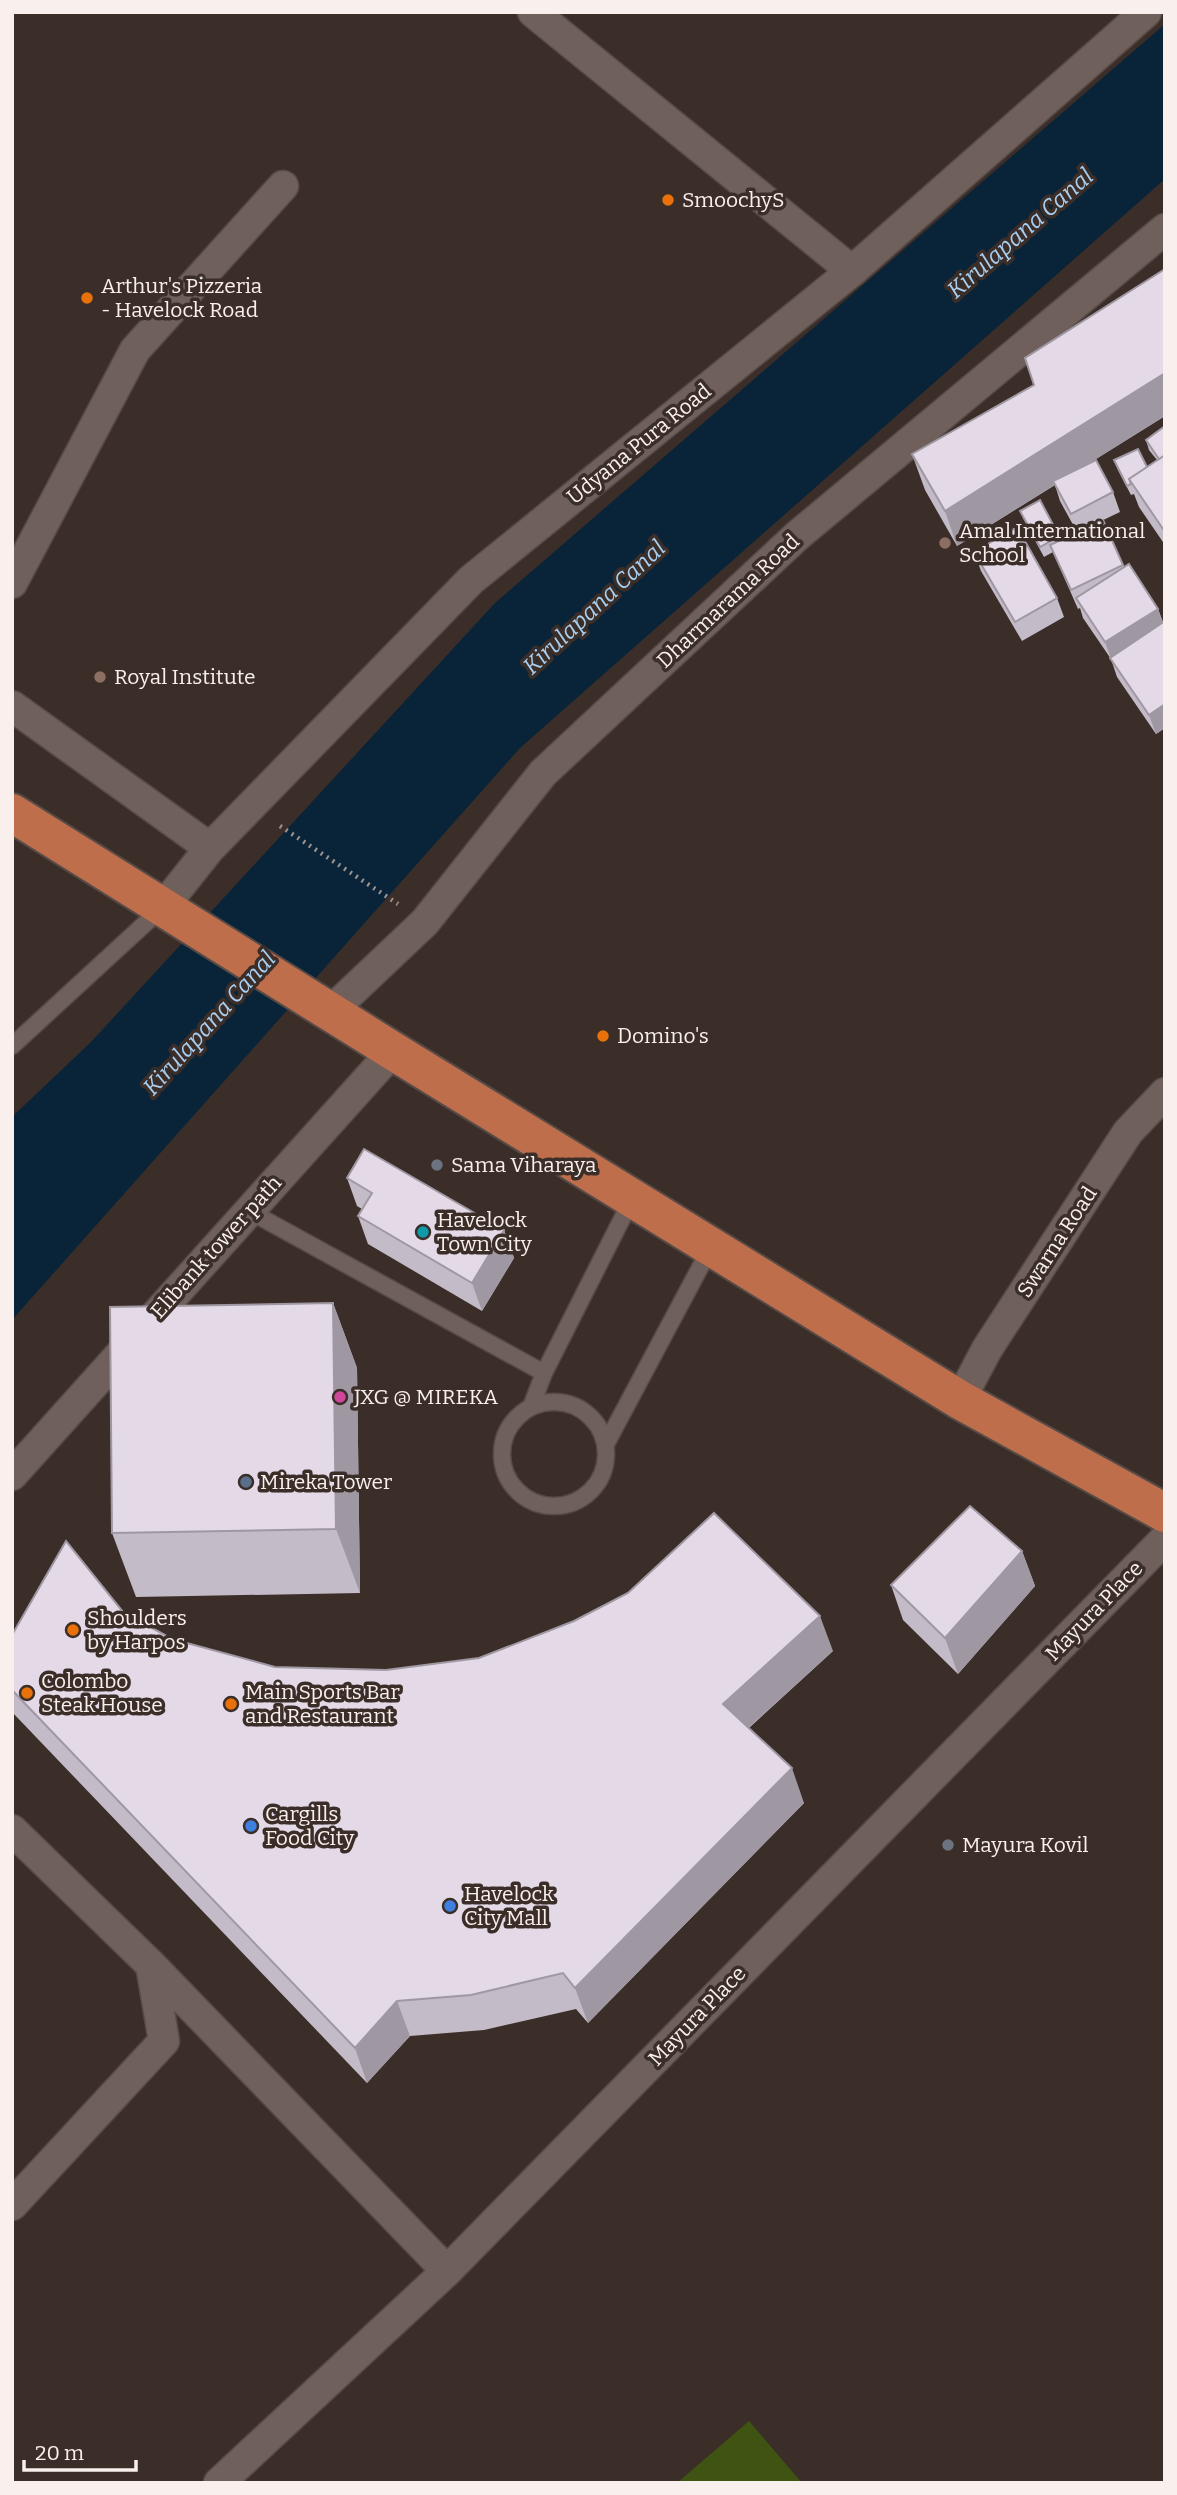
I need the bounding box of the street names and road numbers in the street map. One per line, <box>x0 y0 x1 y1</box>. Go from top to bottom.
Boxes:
street label: Udyana Pura Road <box>562 378 716 510</box>
street label: Dharmarama Road <box>651 528 805 674</box>
street label: Elibank tower path <box>145 1170 287 1324</box>
street label: Swarna Road <box>1012 1182 1102 1302</box>
street label: Mayura Place <box>1040 1556 1148 1666</box>
street label: Mayura Place <box>643 1961 751 2071</box>

